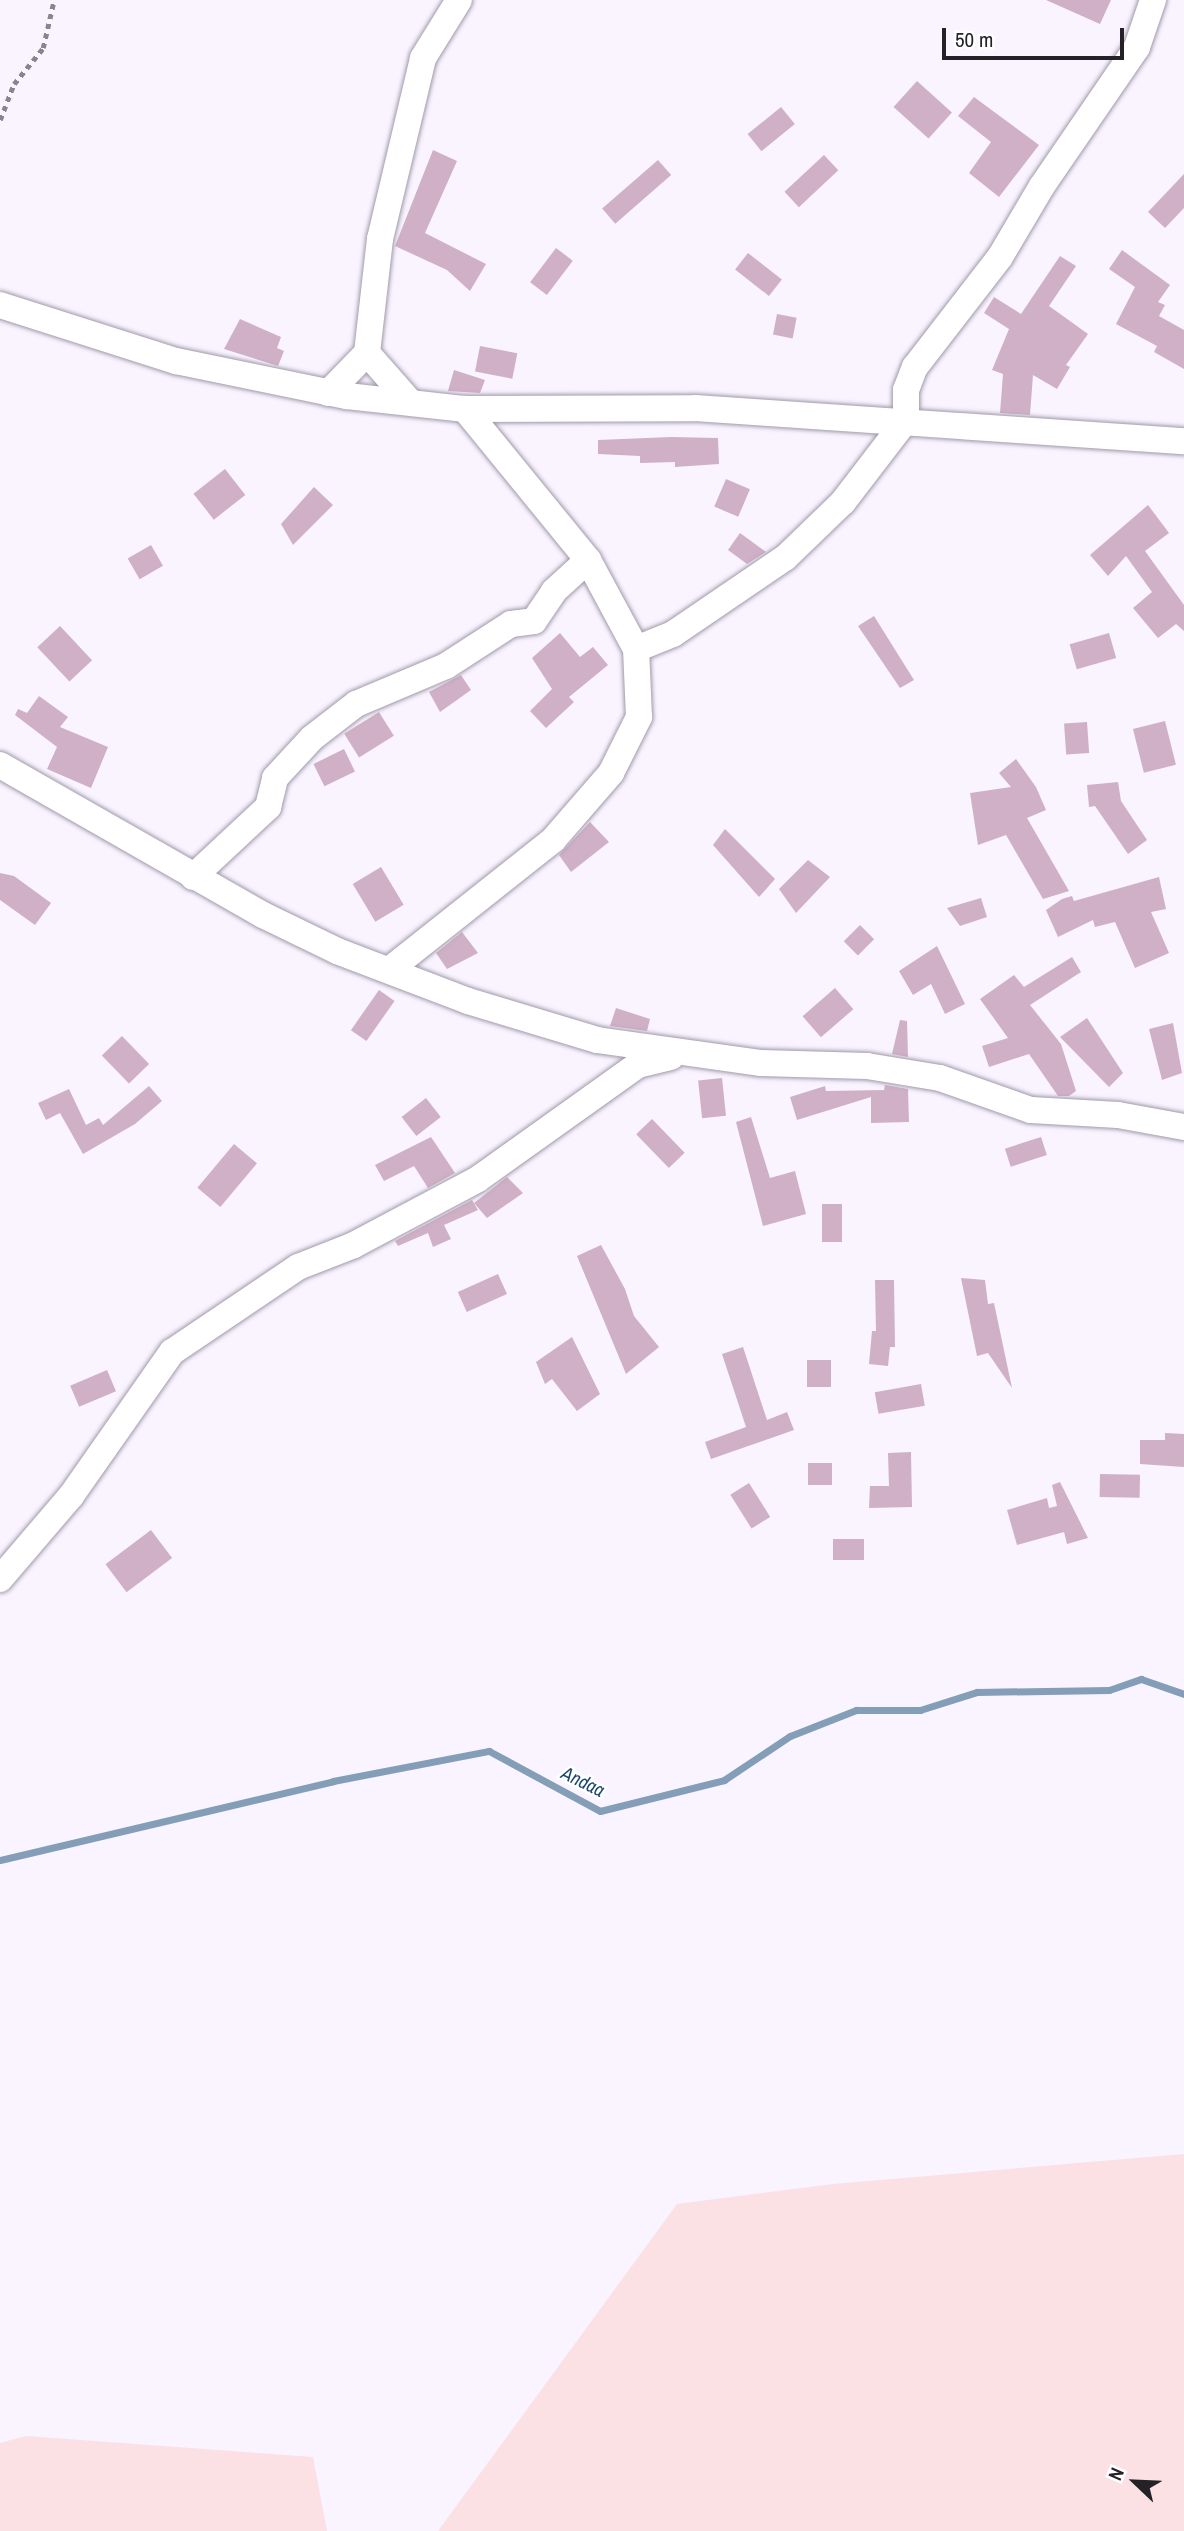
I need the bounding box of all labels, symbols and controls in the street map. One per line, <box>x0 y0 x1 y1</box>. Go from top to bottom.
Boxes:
scale bar <box>946 14 1128 58</box>
text: 50 m <box>955 25 993 54</box>
water label: Andaa <box>558 1762 608 1802</box>
north arrow <box>1100 2447 1170 2517</box>
text: N <box>1102 2464 1130 2484</box>

